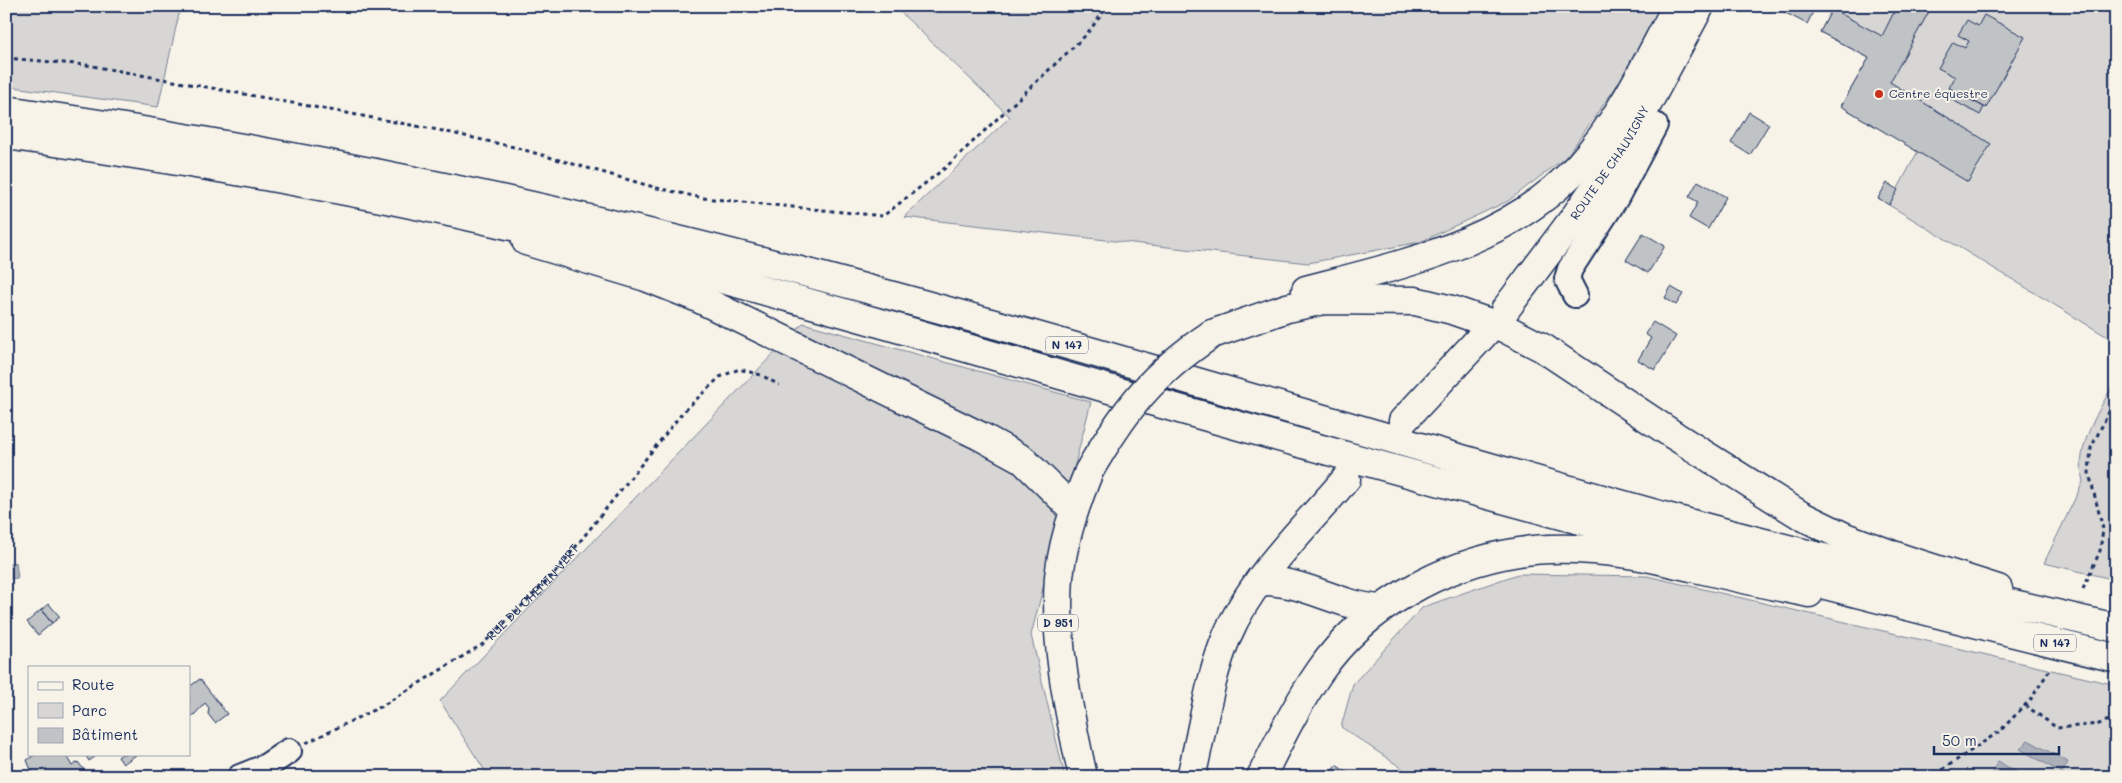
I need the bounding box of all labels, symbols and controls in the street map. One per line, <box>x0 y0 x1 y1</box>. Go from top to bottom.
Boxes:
place label: Centre équestre <box>1889 85 1988 101</box>
marker: Centre équestre <box>1873 88 1885 100</box>
street label: ROUTE DE CHAUVIGNY <box>1566 102 1652 223</box>
road number: N 147 <box>1046 336 1088 354</box>
street label: RUE DU CHEMIN VERT <box>483 540 582 643</box>
road number: D 951 <box>1038 614 1078 632</box>
road number: N 147 <box>2034 634 2076 651</box>
legend <box>28 666 190 756</box>
text: Route <box>72 674 115 694</box>
text: Parc <box>72 700 107 720</box>
scale bar <box>1934 723 2060 755</box>
text: Bâtiment <box>72 724 138 744</box>
text: 50 m <box>1942 730 1977 750</box>

